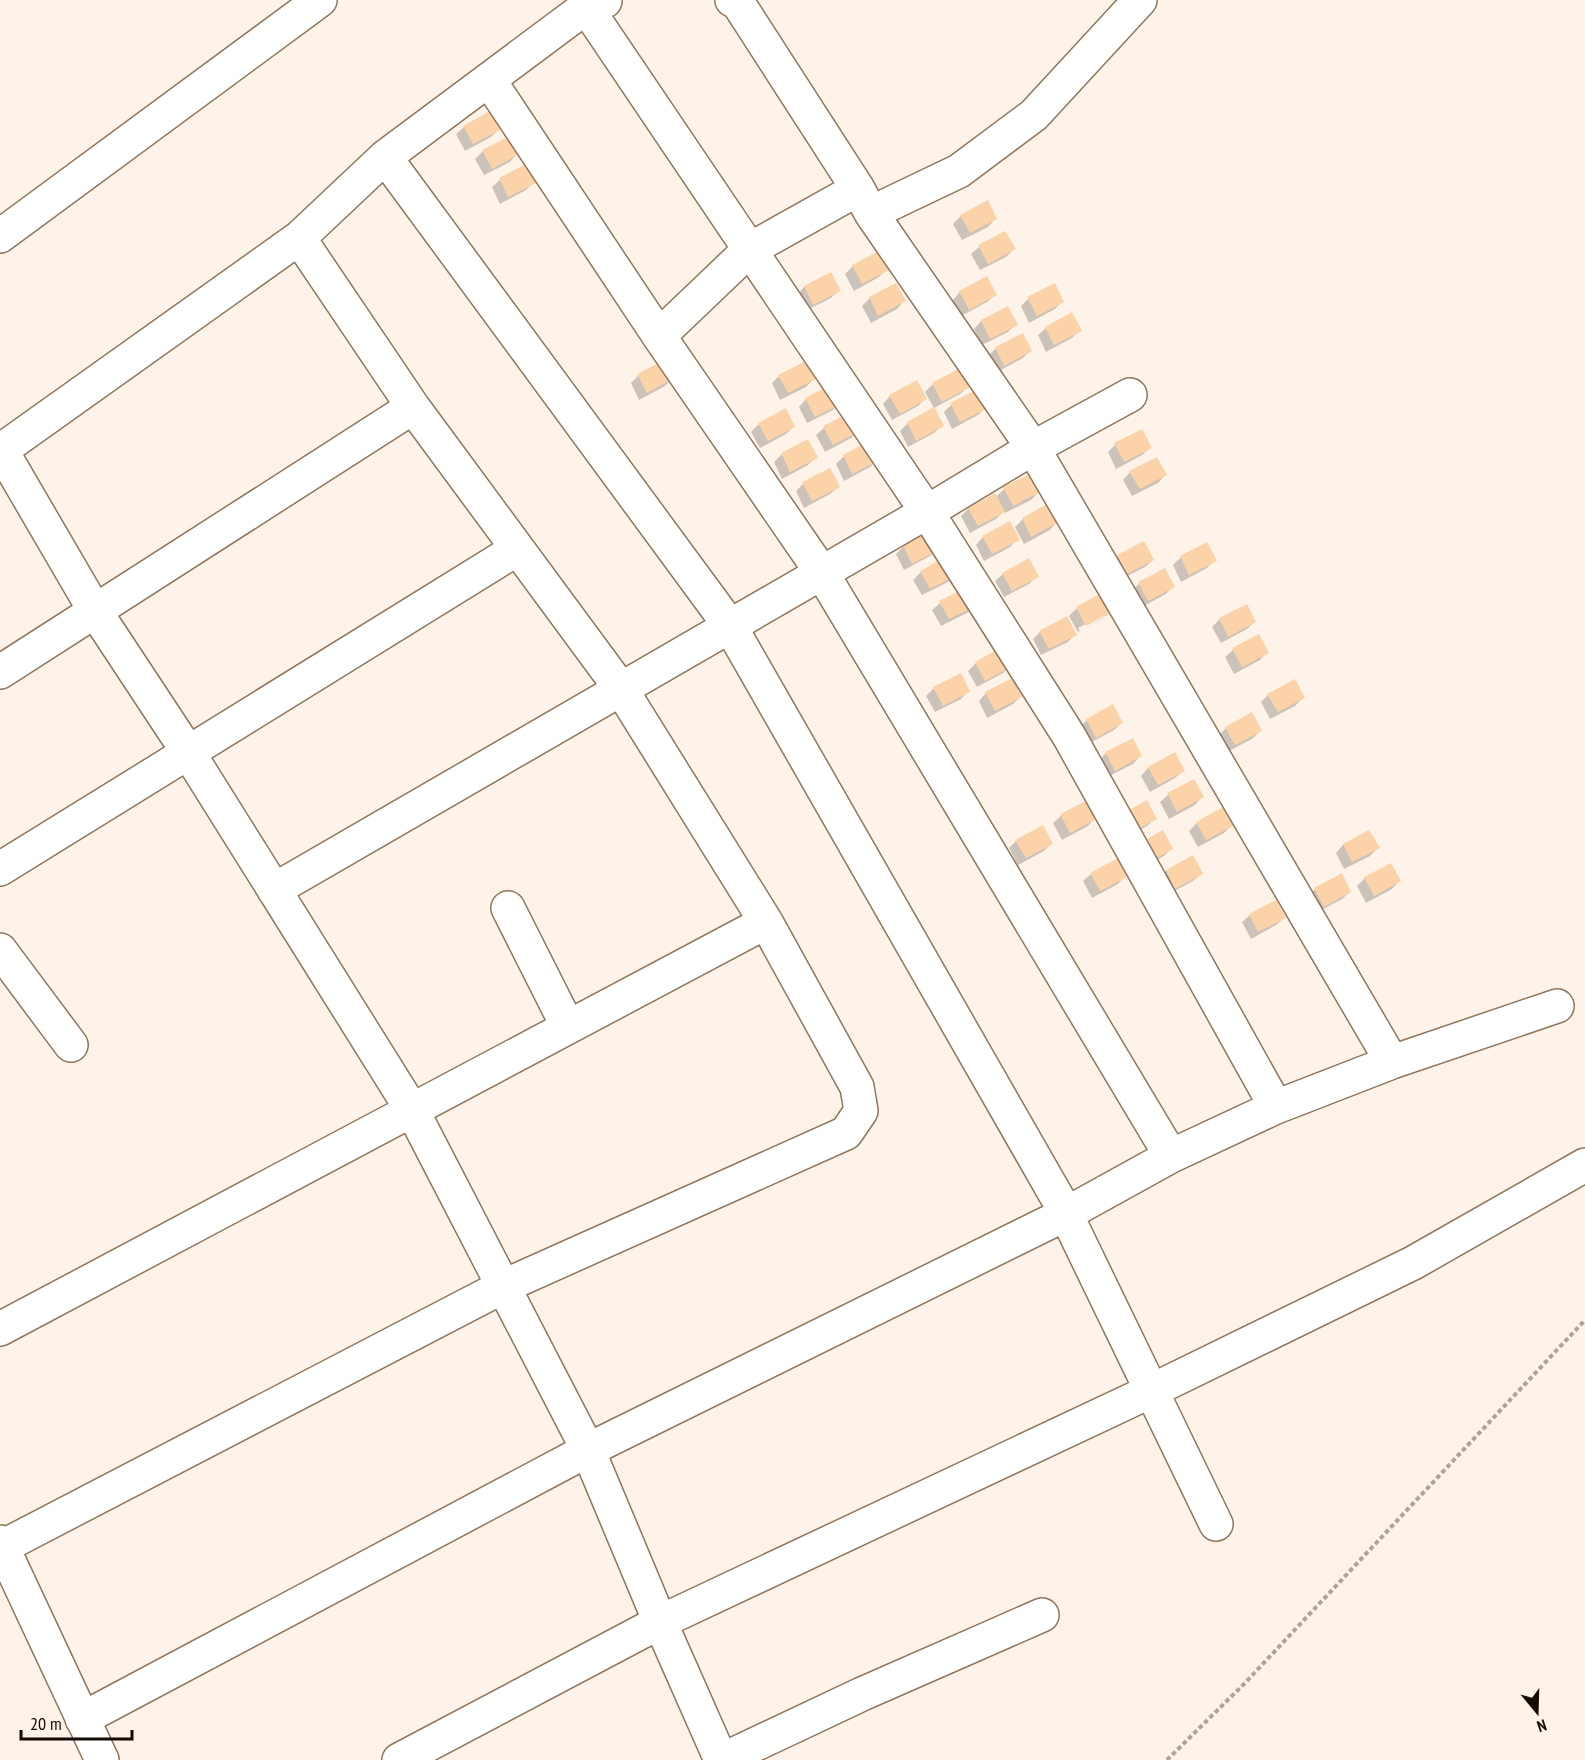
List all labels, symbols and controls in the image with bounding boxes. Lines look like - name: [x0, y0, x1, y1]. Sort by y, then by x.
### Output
- north arrow: [1507, 1682, 1567, 1742]
- scale bar: [21, 1703, 132, 1741]
- text: 20 m: [30, 1712, 62, 1735]
- text: N: [1535, 1715, 1549, 1737]

